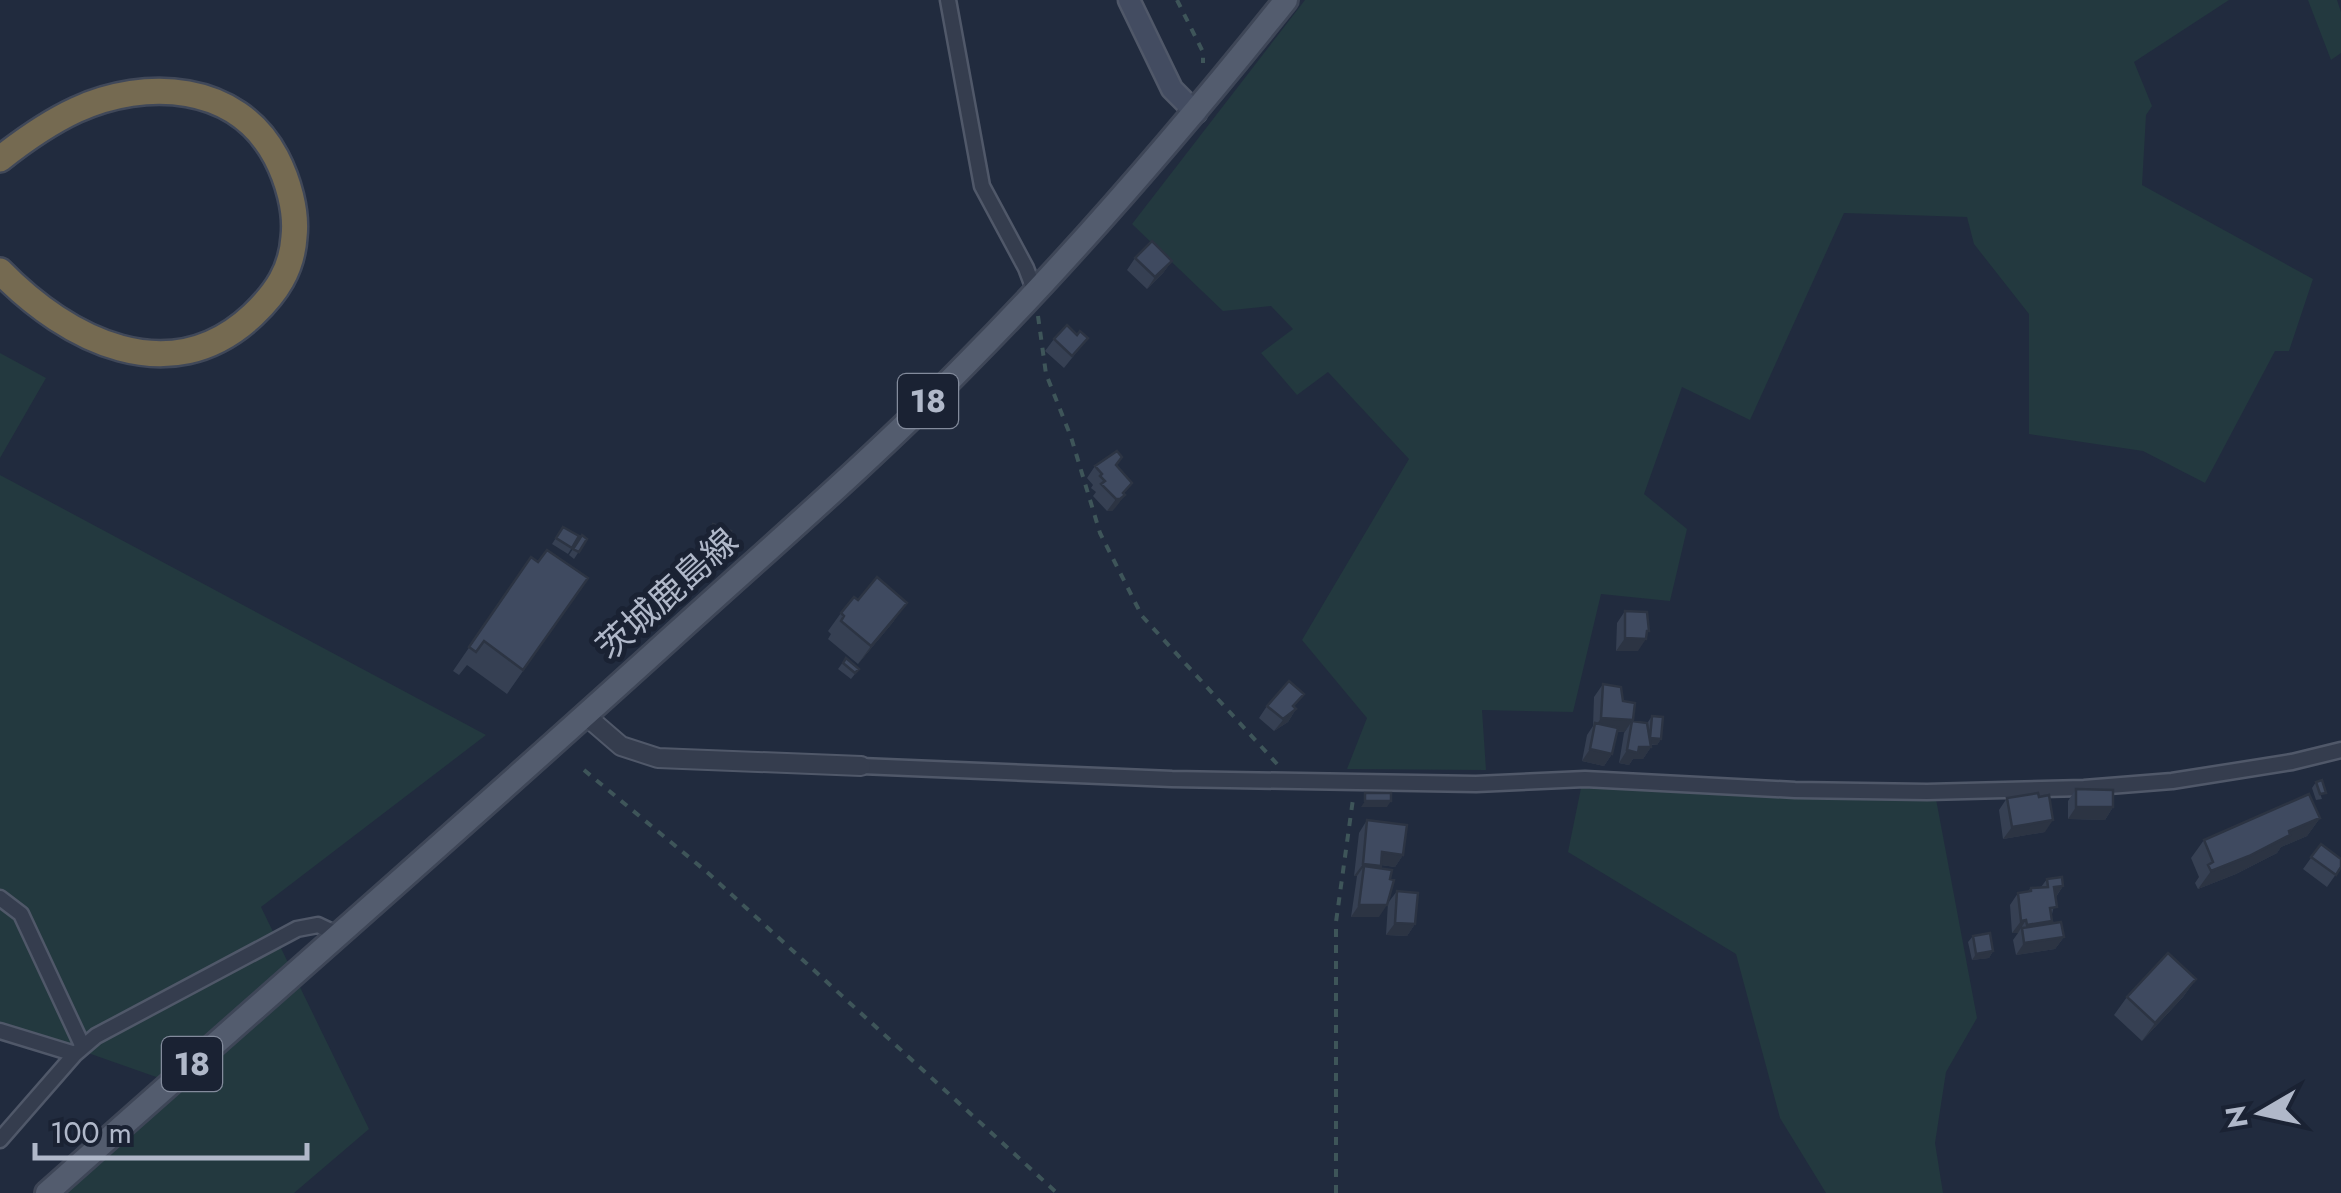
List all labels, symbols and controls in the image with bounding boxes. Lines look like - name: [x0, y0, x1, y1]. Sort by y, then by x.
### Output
- road number: 18: [898, 374, 958, 428]
- street label: 茨城鹿島線: [585, 517, 749, 671]
- road number: 18: [162, 1037, 222, 1091]
- north arrow: [2211, 1063, 2311, 1163]
- scale bar: [35, 1098, 308, 1160]
- text: N: [2215, 1103, 2259, 1131]
- text: 100 m: [50, 1111, 132, 1154]

